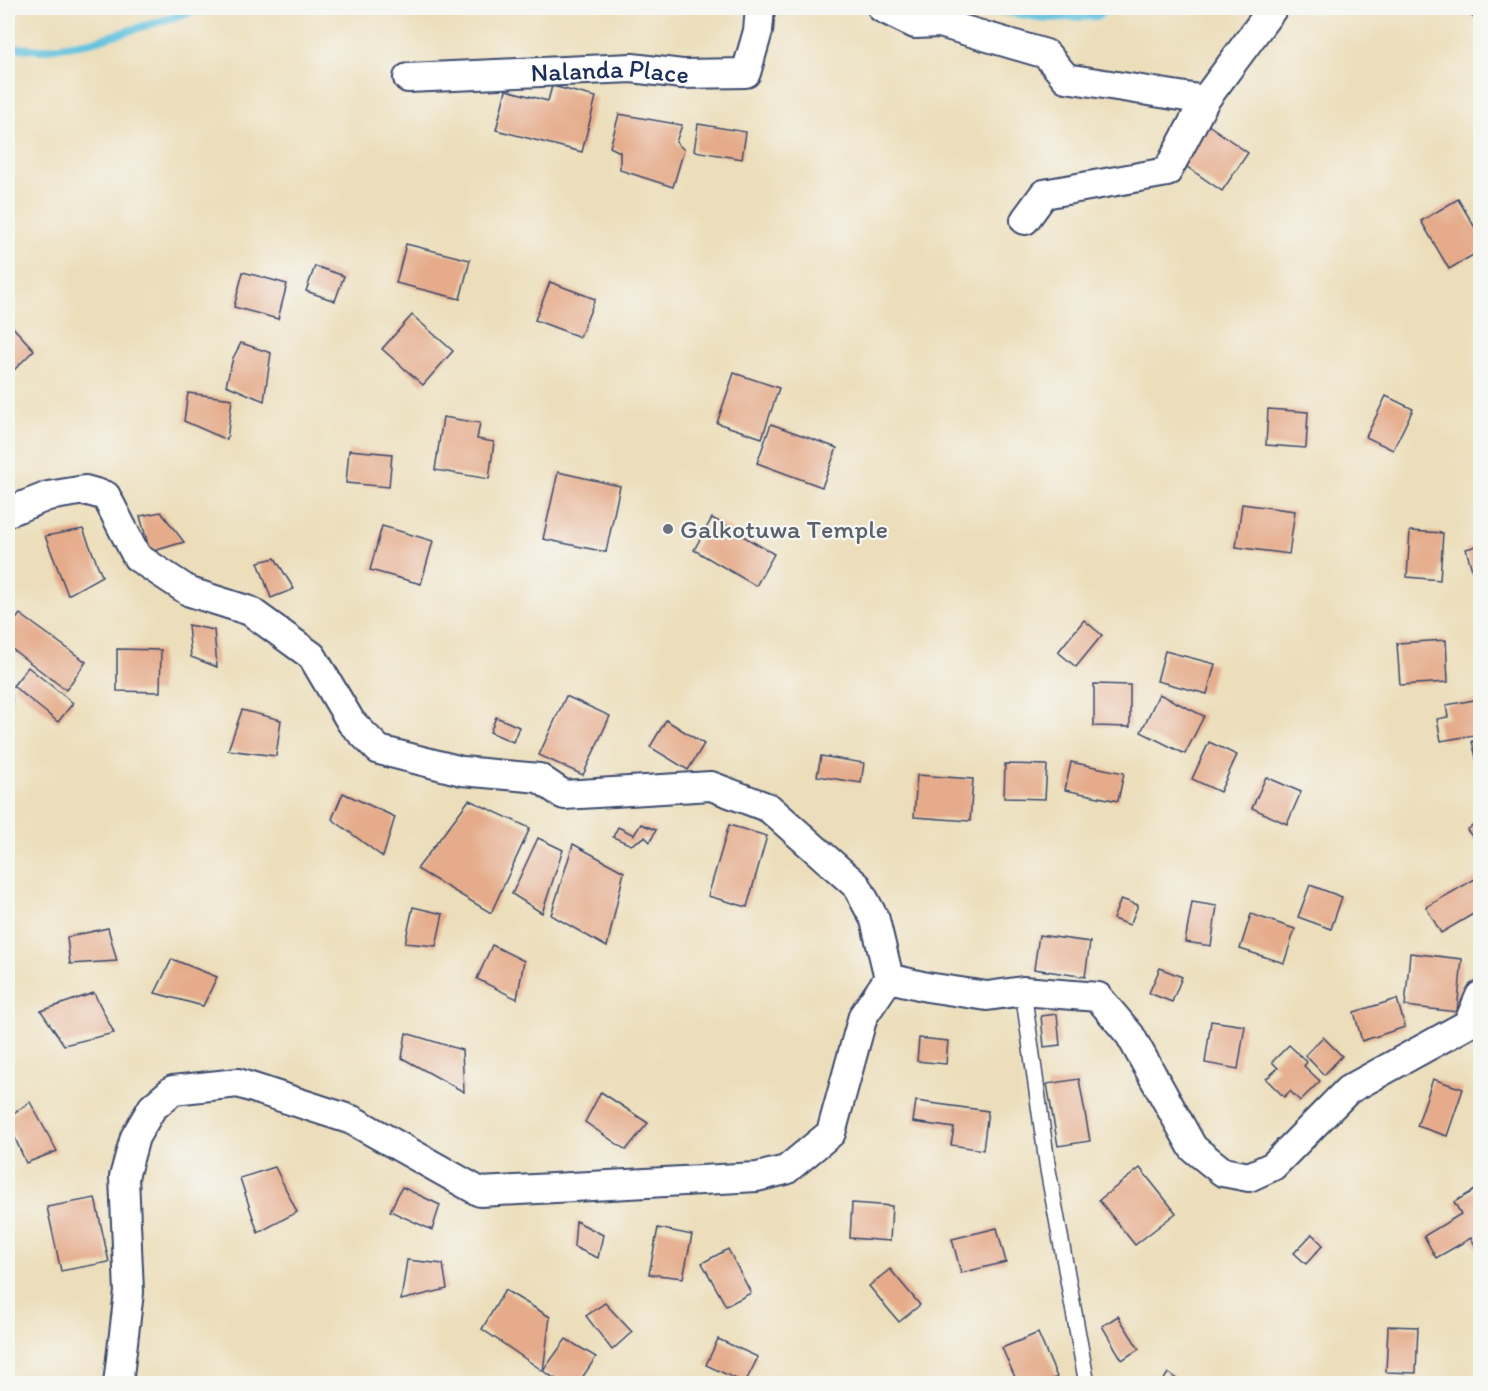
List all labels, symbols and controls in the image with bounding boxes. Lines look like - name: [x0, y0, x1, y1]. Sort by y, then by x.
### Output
- street label: Nalanda Place: [530, 52, 689, 90]
- place label: Galkotuwa Temple: [680, 513, 888, 545]
- marker: Galkotuwa Temple: [661, 522, 675, 536]

